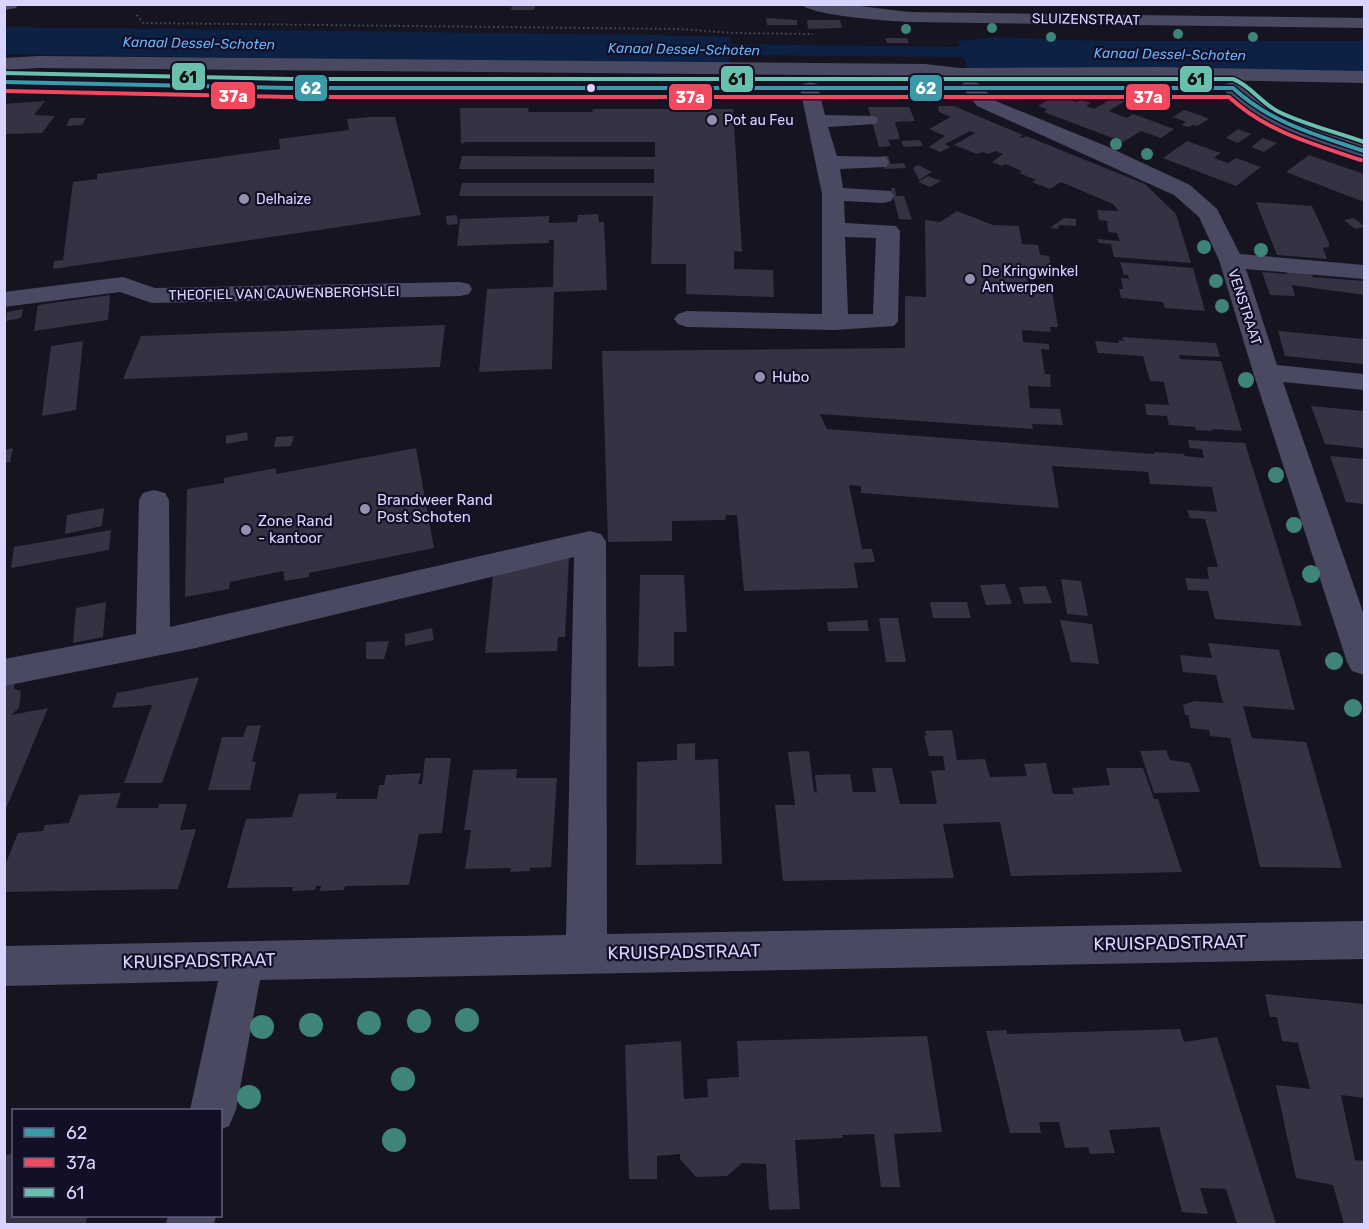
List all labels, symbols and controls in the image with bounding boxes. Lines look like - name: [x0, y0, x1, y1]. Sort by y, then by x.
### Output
- street label: SLUIZENSTRAAT: [1032, 10, 1140, 29]
- water label: Kanaal Dessel-Schoten: [123, 34, 275, 53]
- water label: Kanaal Dessel-Schoten: [608, 40, 760, 59]
- water label: Kanaal Dessel-Schoten: [1094, 45, 1246, 64]
- line badge: 61: [171, 62, 206, 91]
- line badge: 61: [720, 65, 754, 93]
- line badge: 61: [1179, 65, 1213, 93]
- text: 61: [179, 68, 197, 87]
- text: 61: [728, 70, 746, 89]
- text: 61: [1187, 70, 1205, 89]
- line badge: 62: [294, 74, 328, 102]
- line badge: 62: [909, 74, 943, 102]
- text: 62: [301, 79, 321, 98]
- text: 62: [916, 79, 936, 98]
- line badge: 37a: [210, 81, 256, 110]
- unlabelled marker: [585, 82, 597, 94]
- line badge: 37a: [668, 83, 713, 111]
- line badge: 37a: [1125, 83, 1171, 111]
- text: 37a: [218, 87, 248, 106]
- text: 37a: [675, 88, 705, 107]
- text: 37a: [1133, 88, 1163, 107]
- place label: Pot au Feu: [724, 112, 794, 129]
- marker: Pot au Feu: [705, 113, 719, 127]
- place label: Delhaize: [256, 191, 312, 208]
- marker: Delhaize: [237, 192, 251, 206]
- place label: De Kringwinkel Antwerpen: [982, 263, 1078, 296]
- street label: VENSTRAAT: [1224, 267, 1265, 347]
- marker: De Kringwinkel Antwerpen: [963, 272, 977, 286]
- street label: THEOFIEL VAN CAUWENBERGHSLEI: [168, 283, 400, 304]
- place label: Hubo: [772, 368, 809, 386]
- marker: Hubo: [753, 370, 767, 384]
- place label: Brandweer Rand Post Schoten: [377, 491, 493, 526]
- marker: Brandweer Rand Post Schoten: [358, 502, 372, 516]
- place label: Zone Rand - kantoor: [258, 512, 333, 547]
- marker: Zone Rand - kantoor: [239, 523, 253, 537]
- street label: KRUISPADSTRAAT: [1093, 931, 1247, 955]
- street label: KRUISPADSTRAAT: [607, 940, 761, 964]
- street label: KRUISPADSTRAAT: [122, 949, 276, 973]
- legend: [12, 1109, 222, 1217]
- text: 62: [66, 1122, 87, 1144]
- text: 37a: [66, 1152, 96, 1174]
- text: 61: [66, 1182, 84, 1204]

